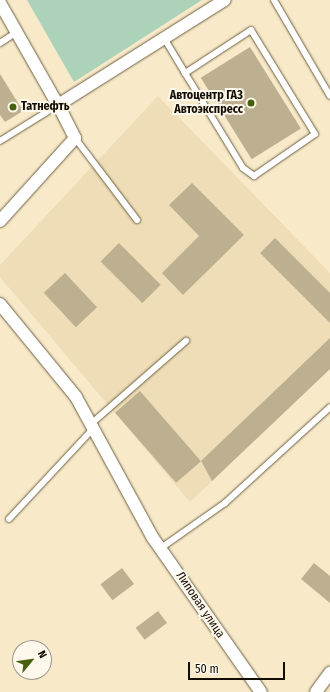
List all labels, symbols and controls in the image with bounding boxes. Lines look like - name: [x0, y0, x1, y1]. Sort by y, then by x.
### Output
- place label: Автоцентр ГАЗ Автоэкспресс: [170, 89, 243, 117]
- marker: Автоцентр ГАЗ Автоэкспресс: [246, 98, 256, 108]
- place label: Татнефть: [21, 100, 69, 114]
- marker: Татнефть: [8, 102, 18, 112]
- street label: Липовая улица: [173, 569, 227, 641]
- north arrow: [12, 640, 52, 680]
- text: N: [35, 648, 49, 660]
- scale bar: [190, 654, 287, 680]
- text: 50 m: [195, 662, 219, 676]

